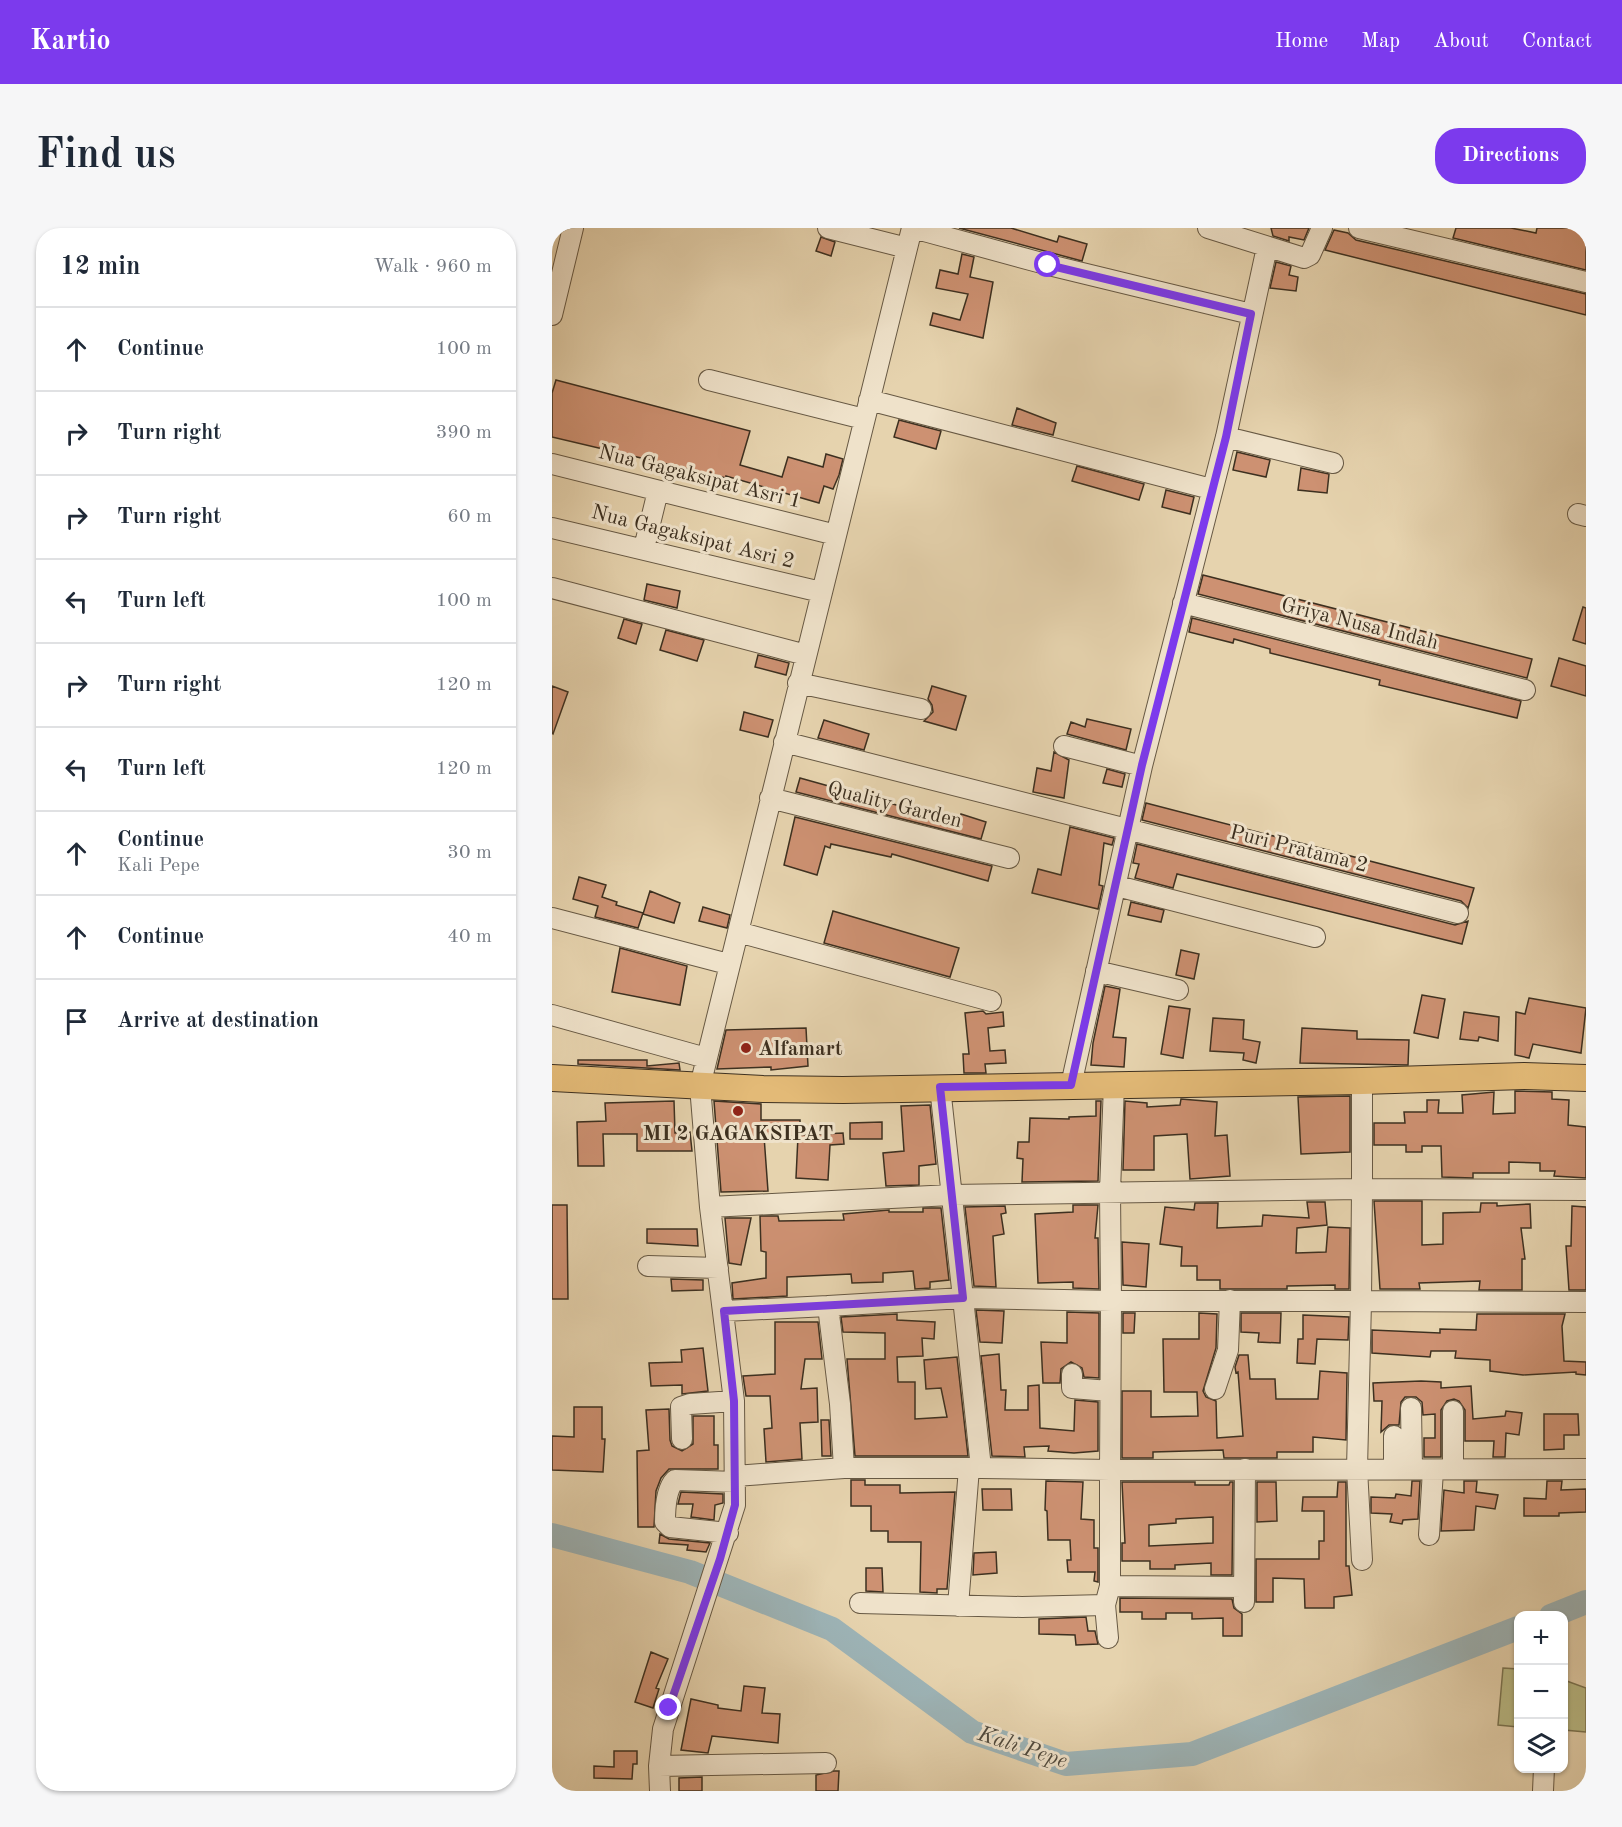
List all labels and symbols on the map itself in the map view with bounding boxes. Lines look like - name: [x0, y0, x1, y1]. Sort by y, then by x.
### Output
- route start: [1034, 251, 1060, 277]
- street label: Nua Gagaksipat Asri 1: [596, 442, 803, 513]
- street label: Nua Gagaksipat Asri 2: [589, 502, 796, 573]
- street label: Griya Nusa Indah: [1279, 595, 1440, 654]
- street label: Quality Garden: [825, 779, 964, 832]
- street label: Puri Pratama 2: [1227, 822, 1370, 877]
- place label: Alfamart: [758, 1039, 843, 1060]
- marker: Alfamart: [739, 1041, 753, 1055]
- marker: MI 2 GAGAKSIPAT: [731, 1104, 745, 1118]
- place label: MI 2 GAGAKSIPAT: [643, 1124, 833, 1145]
- route end: [655, 1694, 681, 1720]
- water label: Kali Pepe: [974, 1723, 1070, 1773]

